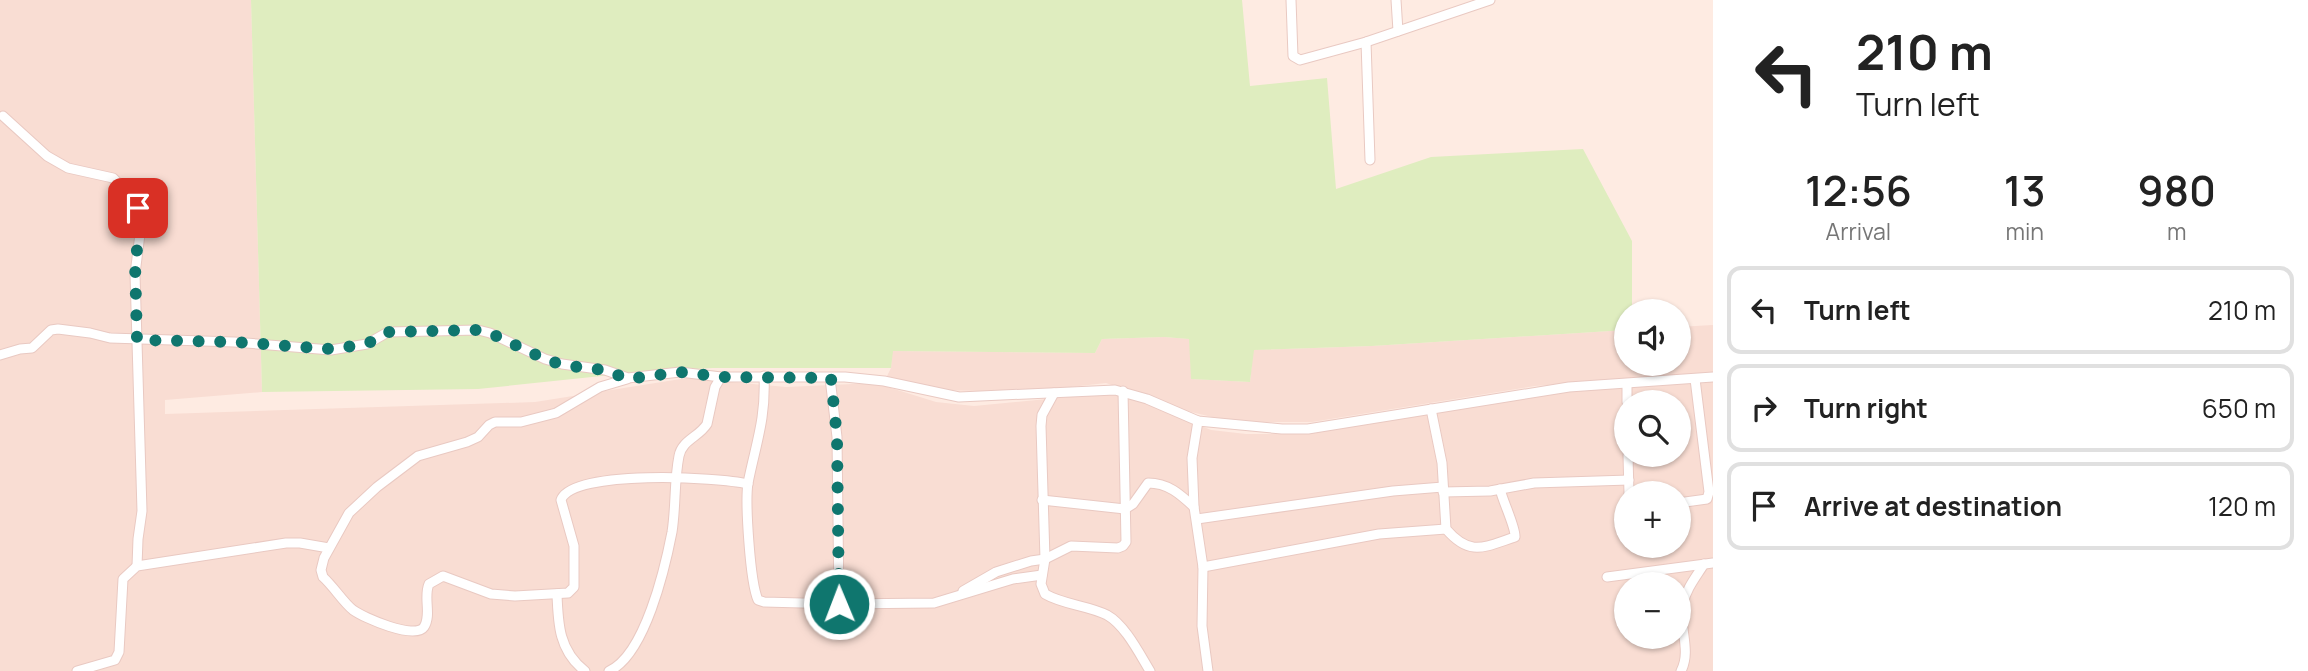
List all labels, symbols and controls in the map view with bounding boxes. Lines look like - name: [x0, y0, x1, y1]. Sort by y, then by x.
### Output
- text: 210 m: [1856, 18, 1993, 85]
- icon: left: [1741, 28, 1832, 119]
- text: Turn left: [1856, 82, 1980, 126]
- text: 12:56: [1805, 161, 1912, 219]
- text: 13: [2004, 161, 2046, 219]
- text: 980: [2138, 161, 2216, 219]
- pin: [108, 178, 168, 238]
- icon: arrive: [119, 189, 157, 227]
- text: Arrival: [1826, 215, 1891, 247]
- text: min: [2005, 215, 2044, 247]
- text: m: [2167, 215, 2187, 247]
- icon: left: [1745, 291, 1783, 329]
- text: Turn left: [1804, 292, 1911, 328]
- text: 210 m: [2208, 292, 2276, 328]
- map controls: [1614, 299, 1691, 649]
- button: sound: [1614, 299, 1691, 376]
- icon: right: [1745, 389, 1783, 427]
- button: search: [1614, 390, 1691, 467]
- text: Turn right: [1804, 390, 1928, 426]
- text: 650 m: [2202, 390, 2276, 426]
- button: +: [1614, 481, 1691, 558]
- icon: arrive: [1745, 487, 1783, 525]
- text: Arrive at destination: [1804, 488, 2062, 524]
- text: 120 m: [2208, 488, 2276, 524]
- position arrow: [802, 567, 876, 641]
- button: −: [1614, 572, 1691, 649]

